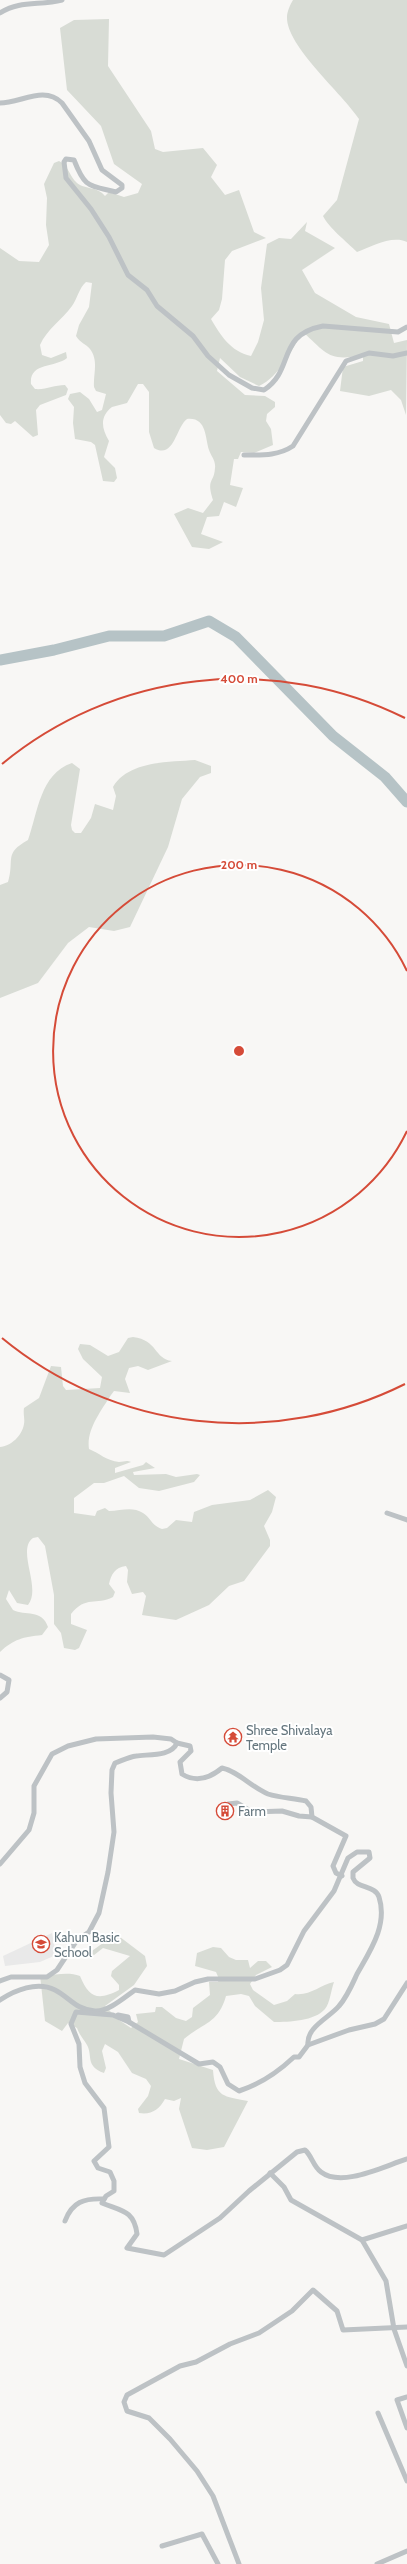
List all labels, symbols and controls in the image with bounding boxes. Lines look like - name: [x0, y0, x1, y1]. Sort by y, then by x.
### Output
- text: 400 m: [220, 671, 258, 686]
- text: 200 m: [221, 857, 257, 872]
- centre of rings: [232, 1044, 246, 1058]
- place label: Shree Shivalaya Temple: [246, 1722, 333, 1753]
- temple icon: Shree Shivalaya Temple: [223, 1727, 243, 1747]
- building icon: Farm: [215, 1801, 235, 1821]
- place label: Farm: [238, 1803, 266, 1819]
- place label: Kahun Basic School: [54, 1929, 120, 1960]
- school or university icon: Kahun Basic School: [31, 1934, 51, 1954]

